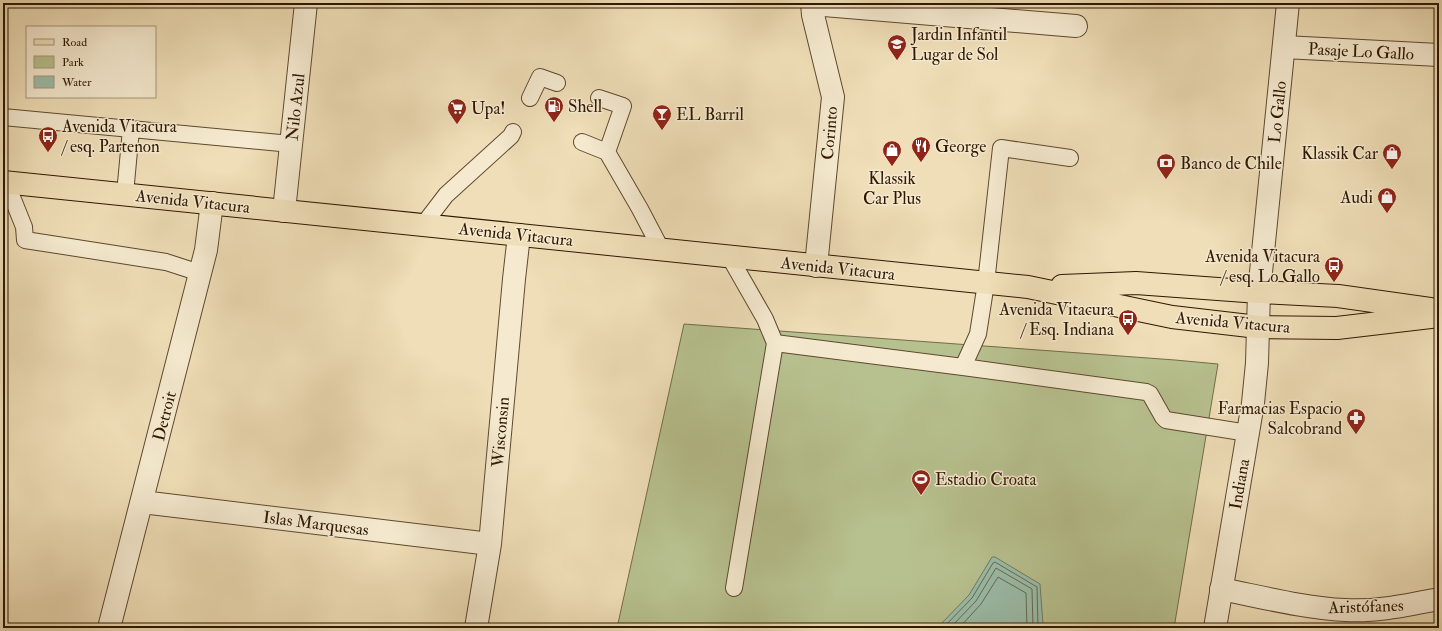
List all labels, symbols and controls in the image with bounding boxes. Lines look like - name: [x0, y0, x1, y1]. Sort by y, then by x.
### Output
- place label: Jardin Infantil Lugar de Sol: [910, 24, 1008, 65]
- legend: [26, 26, 156, 98]
- school or university icon: Jardin Infantil Lugar de Sol: [886, 33, 908, 61]
- text: Road: [62, 35, 87, 50]
- street label: Pasaje Lo Gallo: [1307, 38, 1415, 65]
- text: Park: [62, 55, 84, 70]
- street label: Nilo Azul: [282, 72, 310, 142]
- text: Water: [61, 75, 92, 90]
- street label: Lo Gallo: [1264, 80, 1291, 144]
- fuel station icon: Shell: [543, 95, 565, 123]
- place label: Shell: [568, 96, 603, 117]
- supermarket icon: Upa!: [446, 97, 468, 125]
- place label: Upa!: [471, 98, 505, 120]
- bar icon: EL Barril: [651, 103, 673, 131]
- place label: EL Barril: [676, 104, 744, 125]
- street label: Corinto: [817, 105, 842, 161]
- place label: Avenida Vitacura / esq. Partenon: [60, 116, 178, 157]
- bus stop icon: Avenida Vitacura / esq. Partenon: [37, 125, 59, 153]
- restaurant icon: George: [910, 135, 932, 163]
- place label: George: [935, 136, 986, 157]
- shop icon: Klassik Car Plus: [881, 139, 903, 167]
- shop icon: Klassik Car: [1381, 142, 1403, 170]
- place label: Klassik Car: [1301, 143, 1379, 164]
- bank icon: Banco de Chile: [1155, 152, 1177, 180]
- place label: Banco de Chile: [1180, 153, 1282, 174]
- place label: Klassik Car Plus: [863, 168, 921, 209]
- street label: Avenida Vitacura: [134, 185, 252, 218]
- shop icon: Audi: [1376, 186, 1398, 214]
- place label: Audi: [1340, 187, 1373, 208]
- street label: Avenida Vitacura: [457, 218, 575, 251]
- place label: Avenida Vitacura / esq. Lo Gallo: [1204, 246, 1321, 287]
- street label: Avenida Vitacura: [779, 252, 897, 285]
- bus stop icon: Avenida Vitacura / esq. Lo Gallo: [1323, 255, 1345, 283]
- place label: Avenida Vitacura / Esq. Indiana: [998, 299, 1115, 340]
- street label: Avenida Vitacura: [1174, 307, 1292, 338]
- bus stop icon: Avenida Vitacura / Esq. Indiana: [1117, 308, 1139, 336]
- street label: Detroit: [148, 388, 181, 443]
- street label: Wisconsin: [487, 396, 514, 469]
- place label: Farmacias Espacio Salcobrand: [1217, 398, 1343, 439]
- pharmacy icon: Farmacias Espacio Salcobrand: [1345, 407, 1367, 435]
- street label: Indiana: [1225, 456, 1254, 511]
- sports icon: Estadio Croata: [910, 468, 932, 496]
- place label: Estadio Croata: [935, 469, 1037, 490]
- street label: Islas Marquesas: [262, 507, 370, 540]
- street label: Aristófanes: [1327, 595, 1404, 618]

